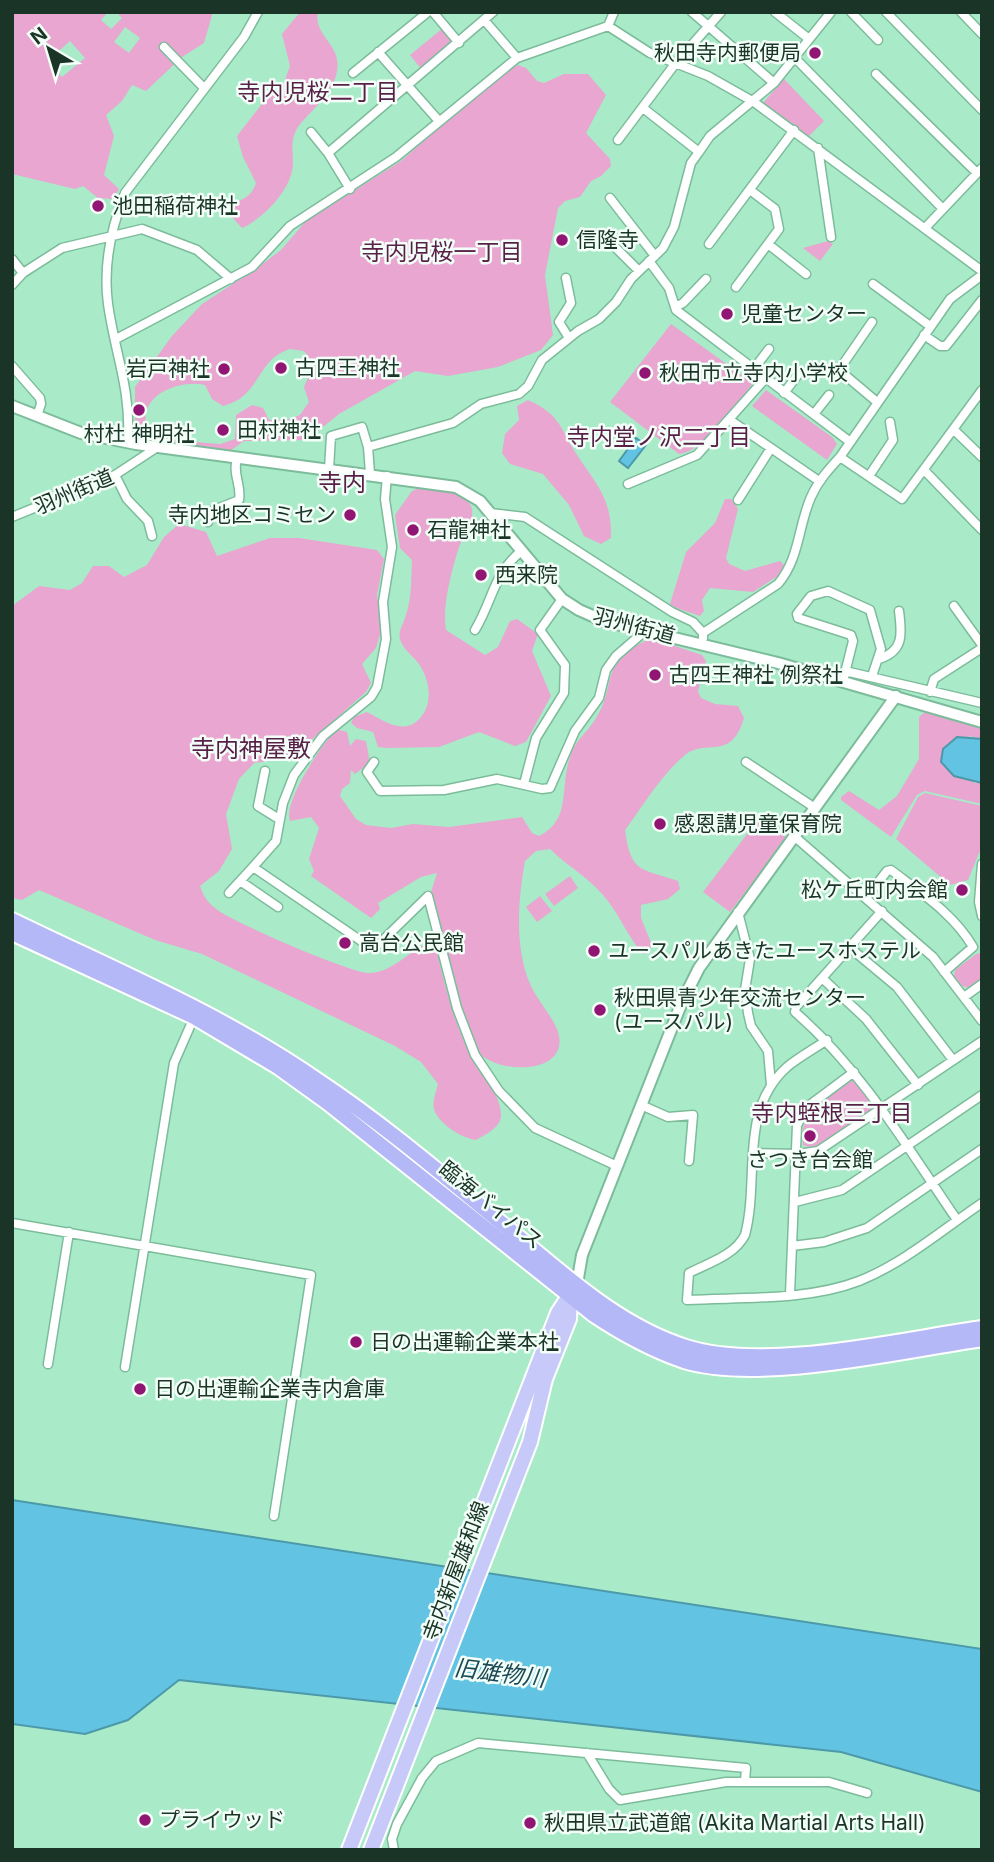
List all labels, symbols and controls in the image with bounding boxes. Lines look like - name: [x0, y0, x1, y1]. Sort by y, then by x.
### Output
- north arrow: [14, 14, 84, 84]
- text: N: [26, 22, 52, 50]
- place label: 秋田寺内郵便局: [654, 40, 801, 65]
- marker: 秋田寺内郵便局: [807, 45, 823, 61]
- district label: 寺内児桜二丁目: [238, 78, 399, 106]
- place label: 池田稲荷神社: [112, 193, 238, 218]
- marker: 池田稲荷神社: [90, 198, 106, 214]
- place label: 信隆寺: [576, 227, 639, 252]
- marker: 信隆寺: [554, 232, 570, 248]
- district label: 寺内児桜一丁目: [362, 238, 523, 266]
- place label: 児童センター: [741, 301, 867, 326]
- marker: 児童センター: [719, 306, 735, 322]
- place label: 古四王神社: [295, 355, 400, 380]
- place label: 岩戸神社: [126, 356, 210, 381]
- marker: 古四王神社: [273, 360, 289, 376]
- place label: 秋田市立寺内小学校: [659, 360, 848, 385]
- marker: 岩戸神社: [216, 361, 232, 377]
- marker: 秋田市立寺内小学校: [637, 365, 653, 381]
- marker: 村杜 神明社: [131, 402, 147, 418]
- place label: 田村神社: [237, 417, 321, 442]
- place label: 村杜 神明社: [84, 421, 194, 446]
- marker: 田村神社: [215, 422, 231, 438]
- district label: 寺内堂ノ沢二丁目: [567, 423, 751, 451]
- street label: 羽州街道: [30, 464, 117, 519]
- district label: 寺内: [318, 468, 366, 497]
- place label: 寺内地区コミセン: [168, 502, 336, 527]
- marker: 寺内地区コミセン: [342, 507, 358, 523]
- place label: 石龍神社: [427, 517, 511, 542]
- marker: 石龍神社: [405, 522, 421, 538]
- place label: 西来院: [495, 562, 558, 587]
- marker: 西来院: [473, 567, 489, 583]
- street label: 羽州街道: [590, 603, 678, 648]
- place label: 古四王神社 例祭社: [669, 662, 843, 687]
- marker: 古四王神社 例祭社: [647, 667, 663, 683]
- district label: 寺内神屋敷: [191, 734, 311, 763]
- place label: 感恩講児童保育院: [674, 811, 842, 836]
- marker: 感恩講児童保育院: [652, 816, 668, 832]
- place label: 松ケ丘町内会館: [801, 877, 948, 902]
- marker: 松ケ丘町内会館: [954, 882, 970, 898]
- place label: 高台公民館: [359, 930, 464, 955]
- marker: 高台公民館: [337, 935, 353, 951]
- place label: ユースパルあきたユースホステル: [608, 938, 921, 963]
- marker: ユースパルあきたユースホステル: [586, 943, 602, 959]
- place label: 秋田県青少年交流センター (ユースパル): [614, 985, 866, 1034]
- marker: 秋田県青少年交流センター (ユースパル): [592, 1002, 608, 1018]
- district label: 寺内蛭根三丁目: [752, 1099, 913, 1127]
- marker: さつき台会館: [802, 1128, 818, 1144]
- place label: さつき台会館: [747, 1147, 873, 1172]
- street label: 臨海バイパス: [435, 1155, 548, 1254]
- place label: 日の出運輸企業本社: [370, 1329, 559, 1354]
- marker: 日の出運輸企業本社: [348, 1334, 364, 1350]
- place label: 日の出運輸企業寺内倉庫: [154, 1376, 385, 1401]
- marker: 日の出運輸企業寺内倉庫: [132, 1381, 148, 1397]
- street label: 寺内新屋雄和線: [418, 1498, 494, 1644]
- water label: 旧雄物川: [453, 1653, 550, 1693]
- place label: プライウッド: [159, 1807, 285, 1832]
- place label: 秋田県立武道館 (Akita Martial Arts Hall): [544, 1810, 926, 1835]
- marker: プライウッド: [137, 1812, 153, 1828]
- marker: 秋田県立武道館 (Akita Martial Arts Hall): [522, 1815, 538, 1831]

